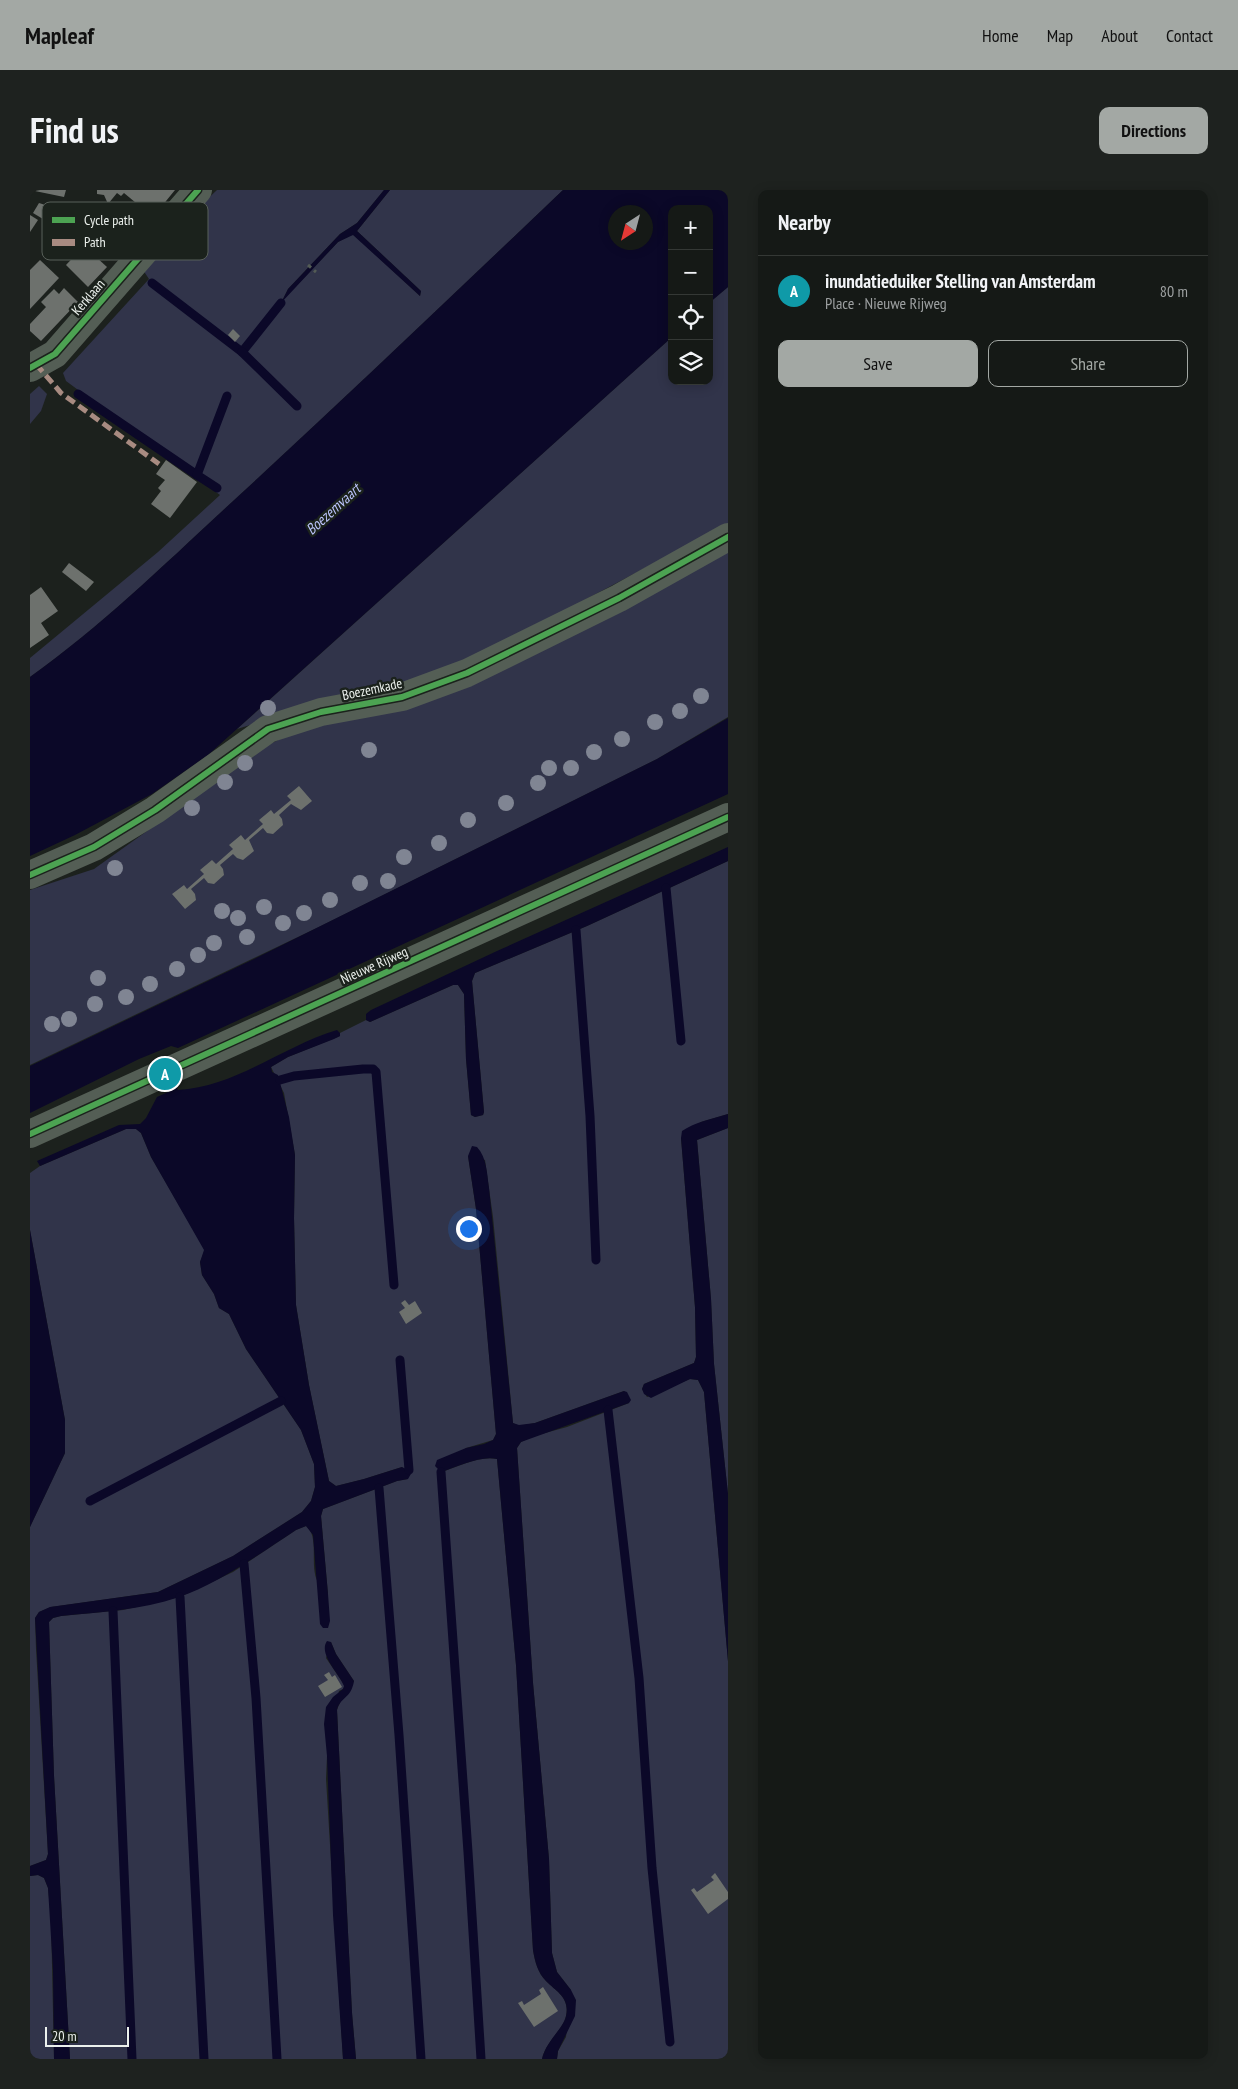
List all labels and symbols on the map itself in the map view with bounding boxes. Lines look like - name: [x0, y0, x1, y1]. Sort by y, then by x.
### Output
- legend: [42, 202, 208, 260]
- north arrow: [608, 205, 653, 250]
- text: Cycle path: [84, 211, 134, 229]
- text: Path: [84, 233, 106, 251]
- street label: Kerklaan: [67, 275, 109, 319]
- water label: Boezemvaart: [302, 478, 366, 539]
- street label: Boezemkade: [340, 674, 404, 704]
- street label: Nieuwe Rijweg: [337, 942, 411, 988]
- pin: A: [149, 1055, 181, 1093]
- your location: [456, 1216, 482, 1242]
- scale bar: [45, 2024, 129, 2047]

